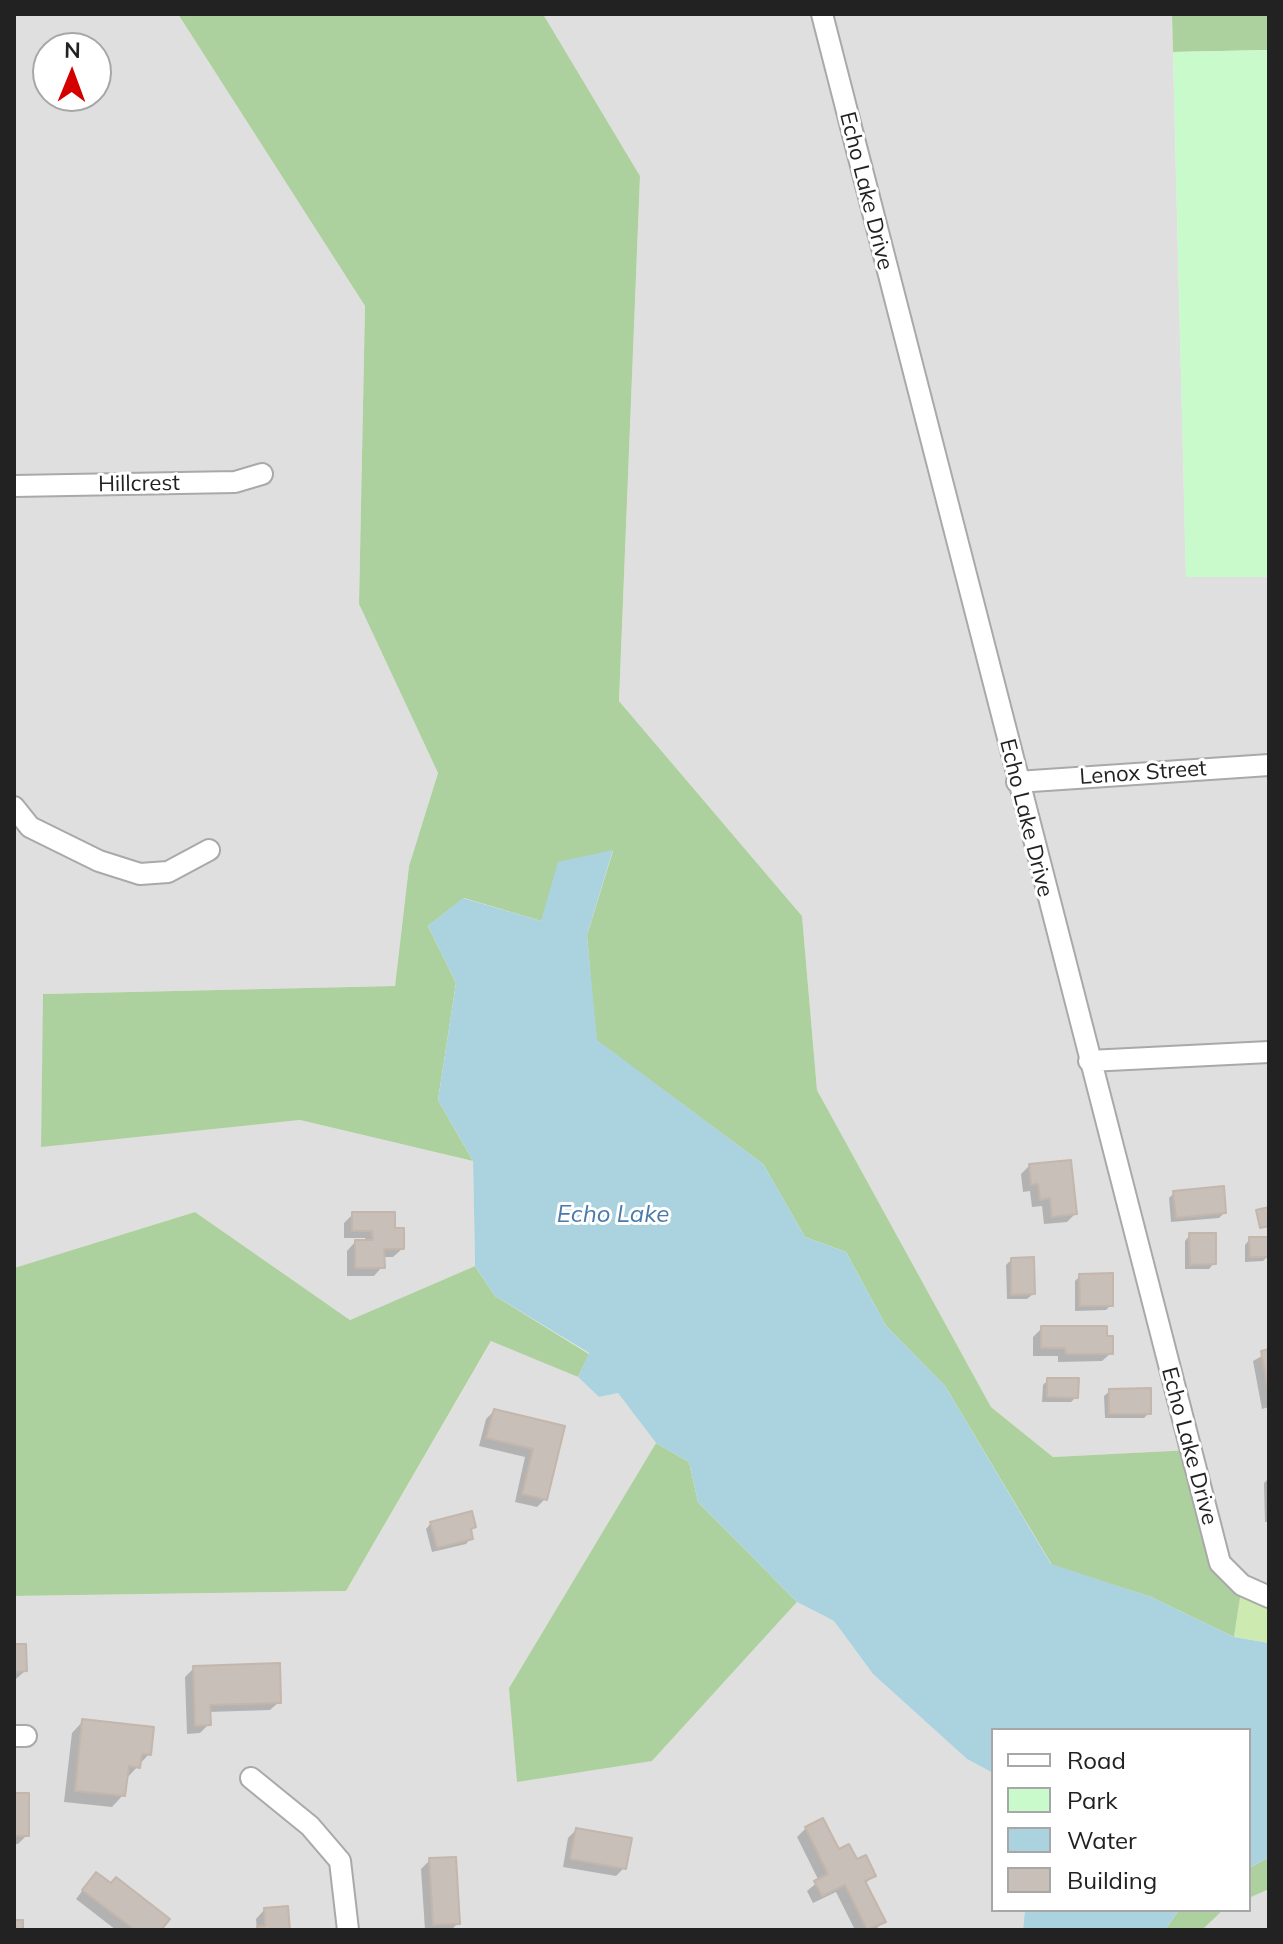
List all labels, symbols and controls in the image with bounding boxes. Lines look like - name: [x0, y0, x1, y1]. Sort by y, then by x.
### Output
- north arrow: [32, 32, 112, 112]
- text: N: [64, 36, 81, 64]
- street label: Echo Lake Drive: [834, 109, 898, 273]
- street label: Hillcrest: [98, 470, 180, 498]
- street label: Echo Lake Drive: [994, 736, 1058, 900]
- street label: Lenox Street: [1079, 755, 1207, 791]
- water label: Echo Lake: [557, 1201, 669, 1229]
- street label: Echo Lake Drive: [1155, 1364, 1223, 1528]
- legend: [991, 1728, 1251, 1912]
- text: Road: [1067, 1745, 1126, 1775]
- text: Park: [1067, 1785, 1118, 1815]
- text: Water: [1067, 1825, 1137, 1855]
- text: Building: [1067, 1865, 1157, 1895]

